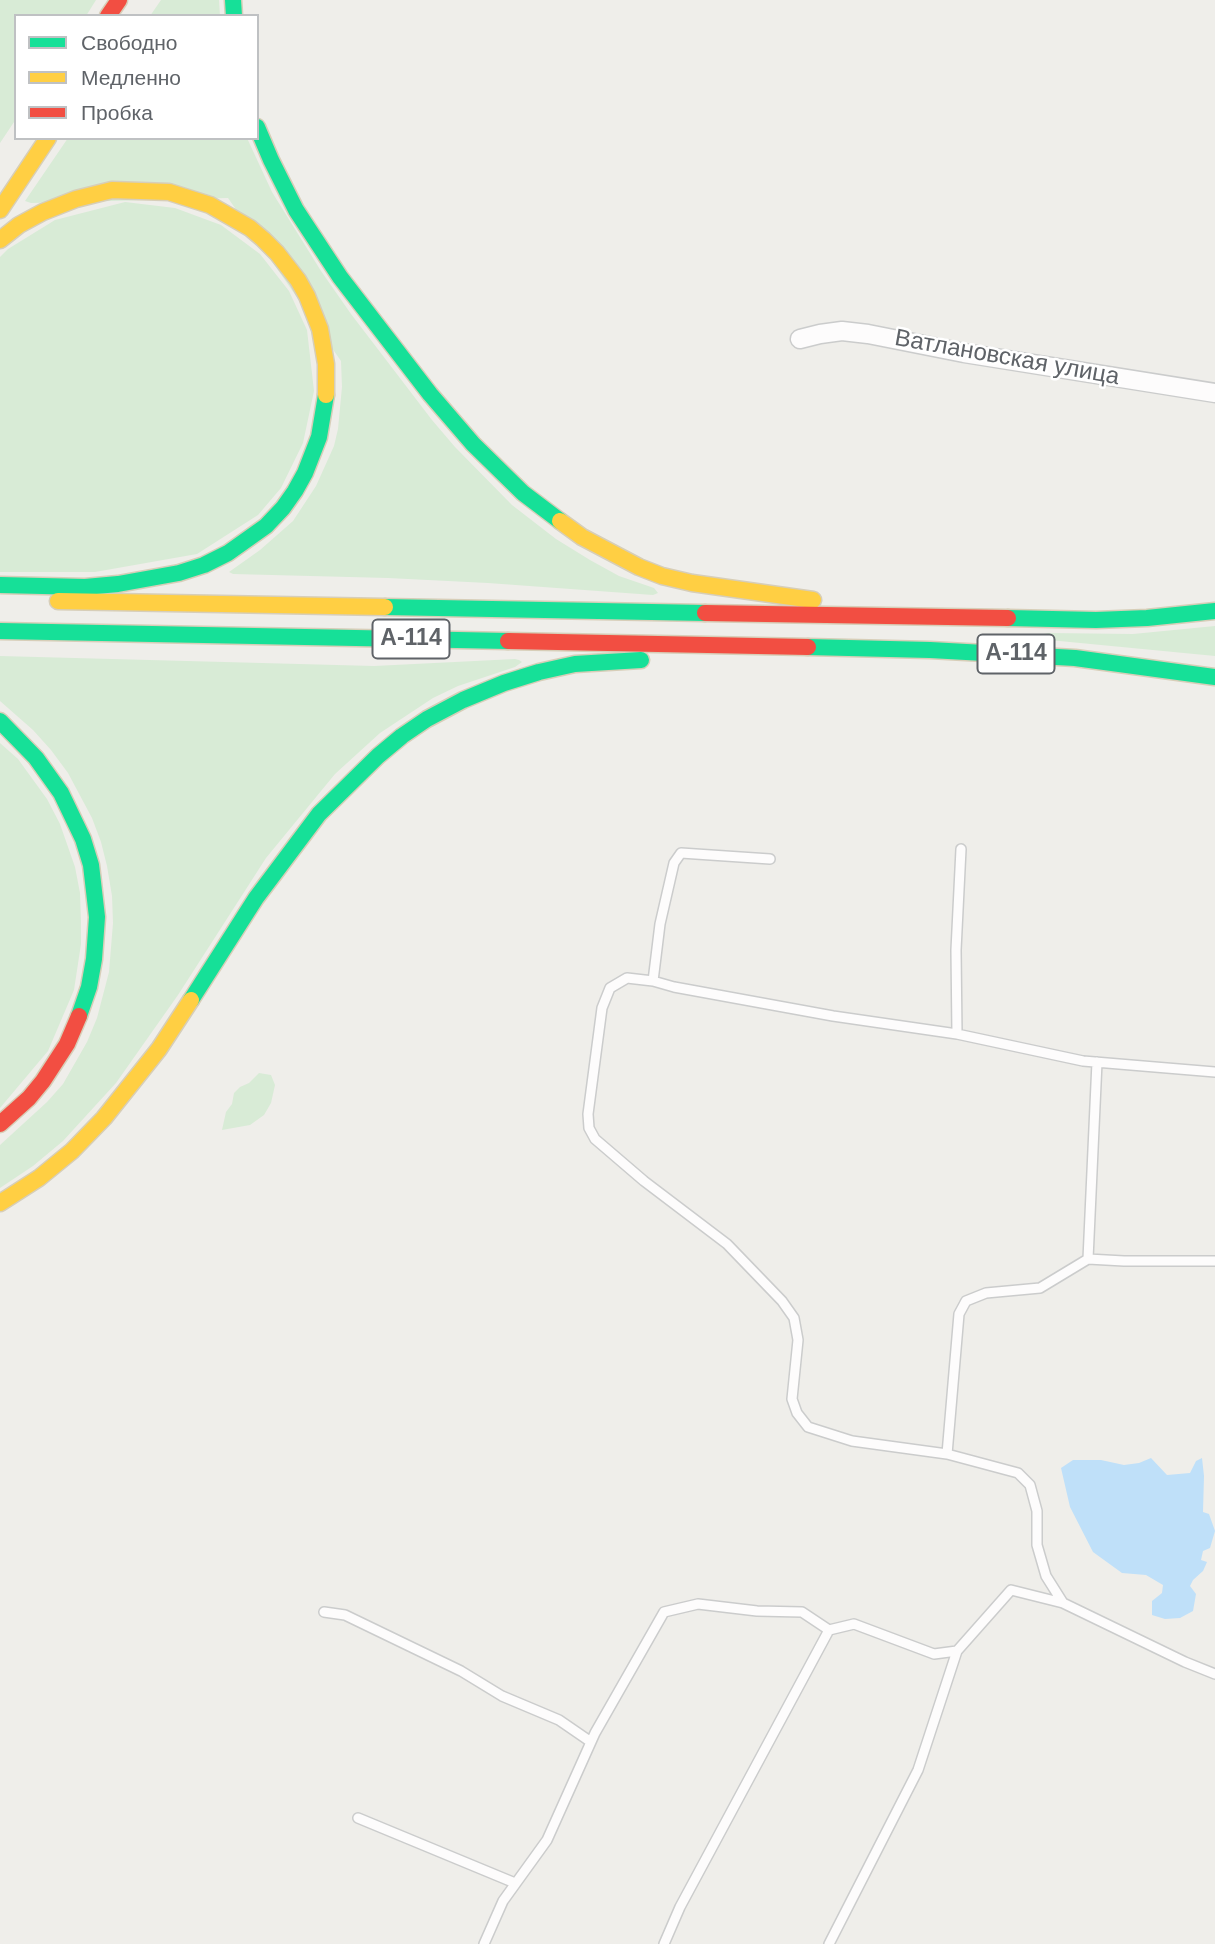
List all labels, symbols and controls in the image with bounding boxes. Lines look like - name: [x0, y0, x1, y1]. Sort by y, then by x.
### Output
- legend: [14, 14, 259, 140]
- text: Свободно: [81, 31, 178, 54]
- text: Медленно: [81, 66, 181, 89]
- text: Пробка: [81, 101, 153, 124]
- street label: Ватлановская улица: [892, 324, 1122, 392]
- road number: А-114: [372, 620, 450, 659]
- road number: А-114: [978, 634, 1054, 674]

